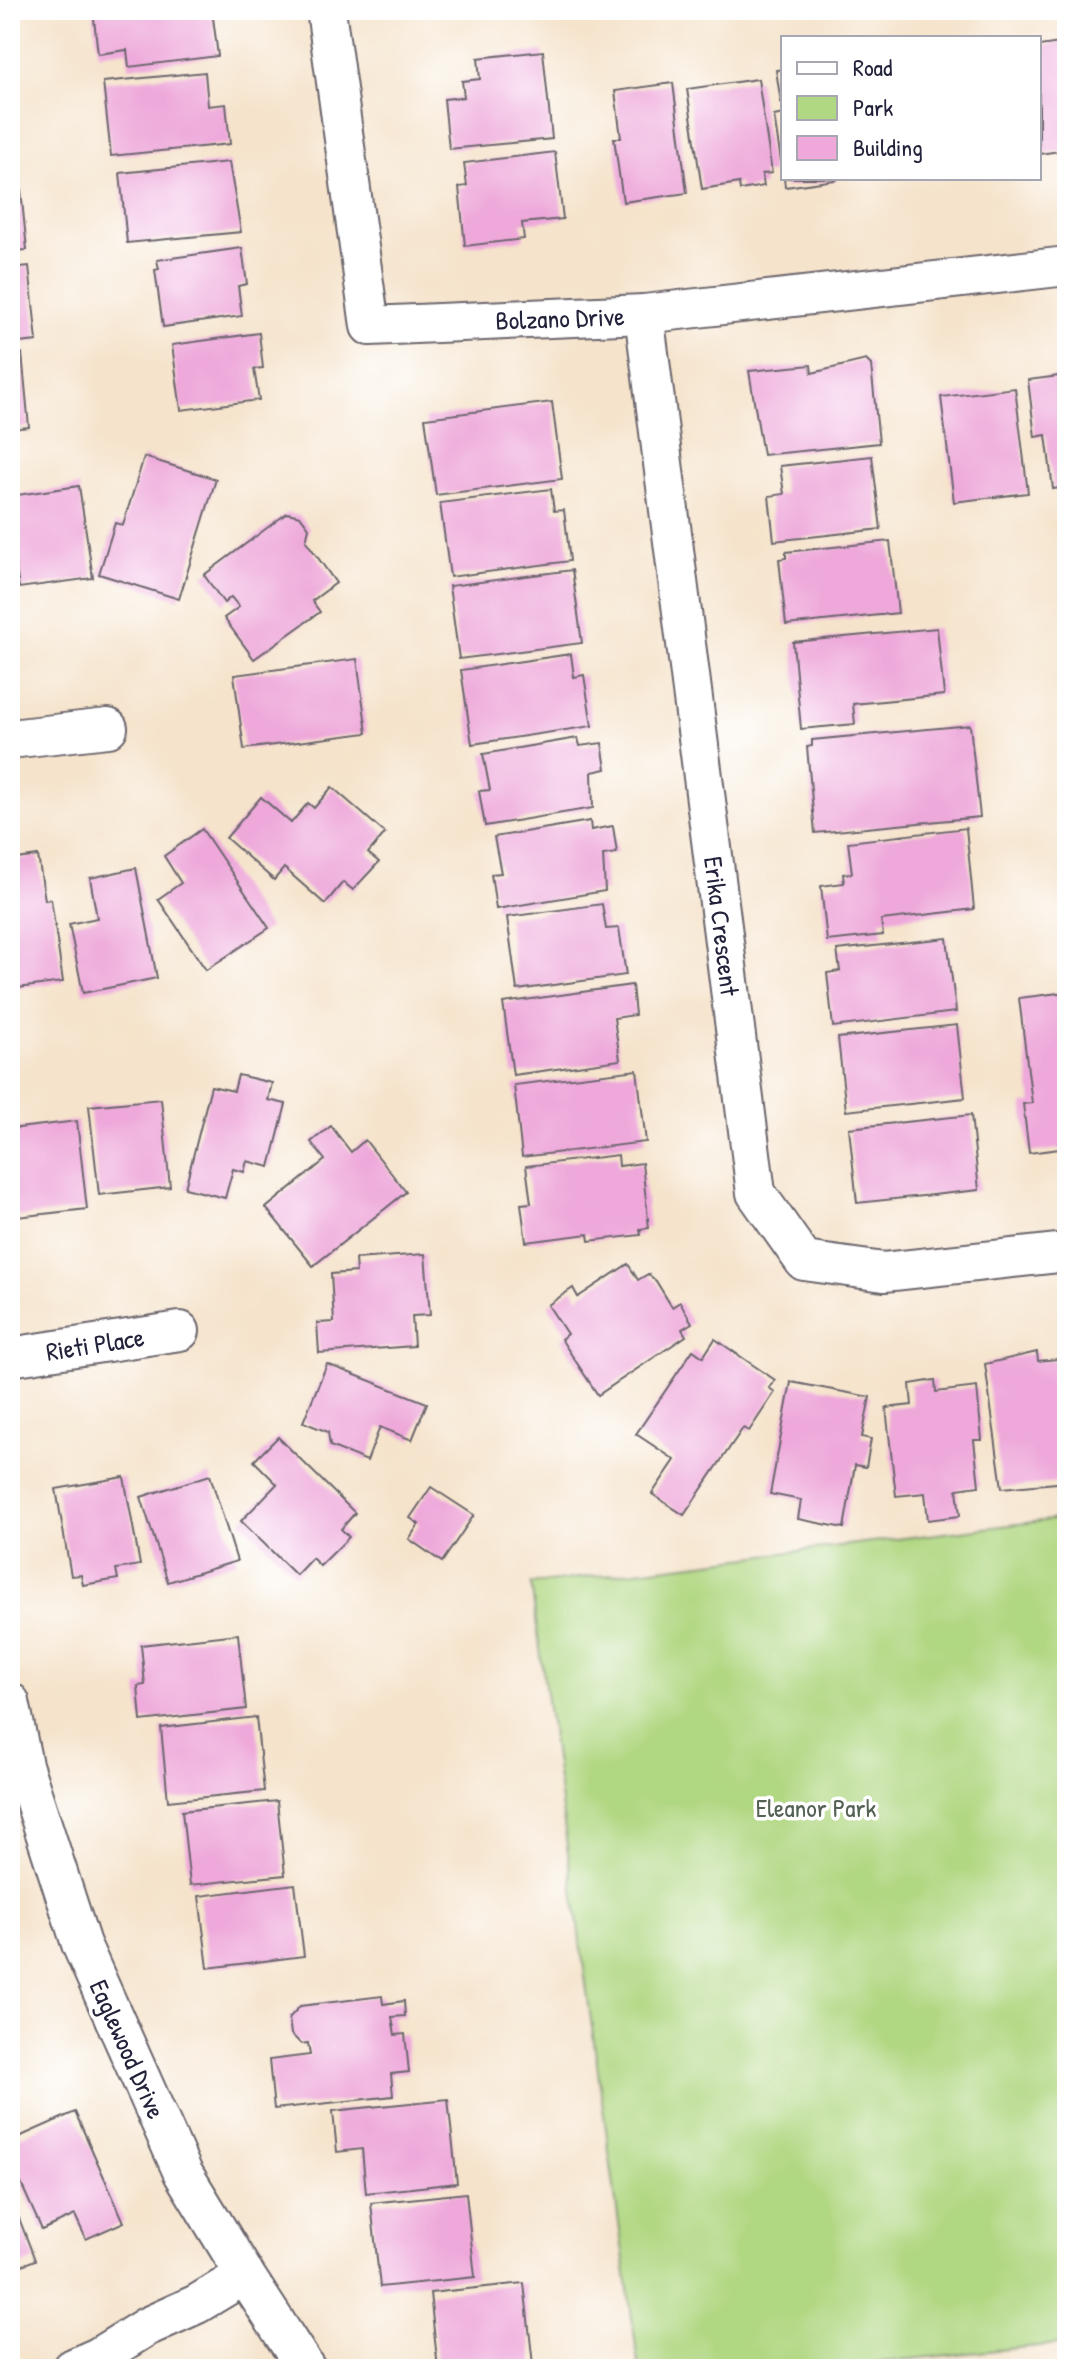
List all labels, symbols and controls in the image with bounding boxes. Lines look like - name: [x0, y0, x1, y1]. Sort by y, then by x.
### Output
- legend: [781, 36, 1041, 180]
- text: Road: [853, 51, 892, 83]
- text: Park: [853, 91, 893, 123]
- text: Building: [853, 131, 923, 163]
- street label: Bolzano Drive: [495, 298, 625, 338]
- street label: Erika Crescent: [696, 854, 748, 999]
- street label: Rieti Place: [43, 1319, 147, 1369]
- park label: Eleanor Park: [756, 1790, 877, 1825]
- street label: Eaglewood Drive: [82, 1974, 174, 2124]

